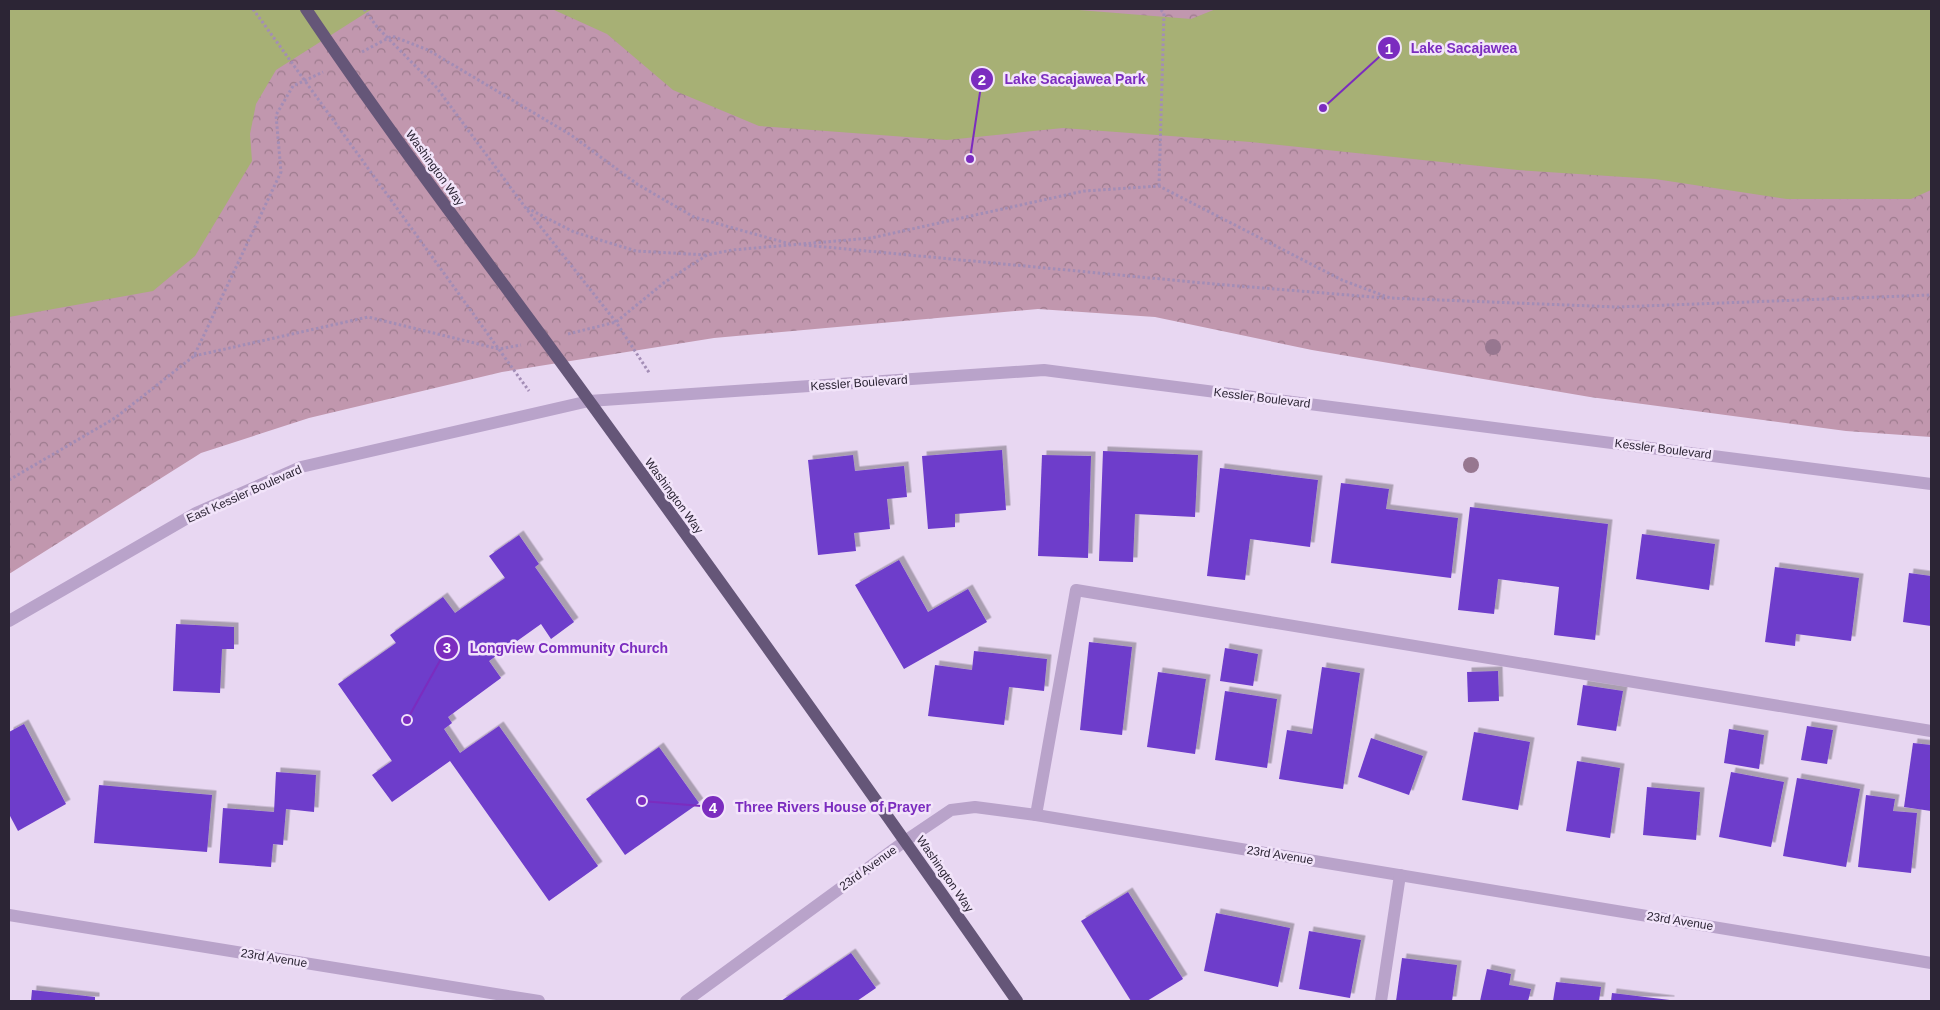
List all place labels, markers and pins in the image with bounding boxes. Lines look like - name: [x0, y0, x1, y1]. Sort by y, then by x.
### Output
- callout: Lake Sacajawea: [1376, 34, 1528, 63]
- callout: Lake Sacajawea Park: [970, 65, 1156, 94]
- callout: Longview Community Church: [434, 634, 678, 663]
- callout: Three Rivers House of Prayer: [700, 793, 941, 822]

